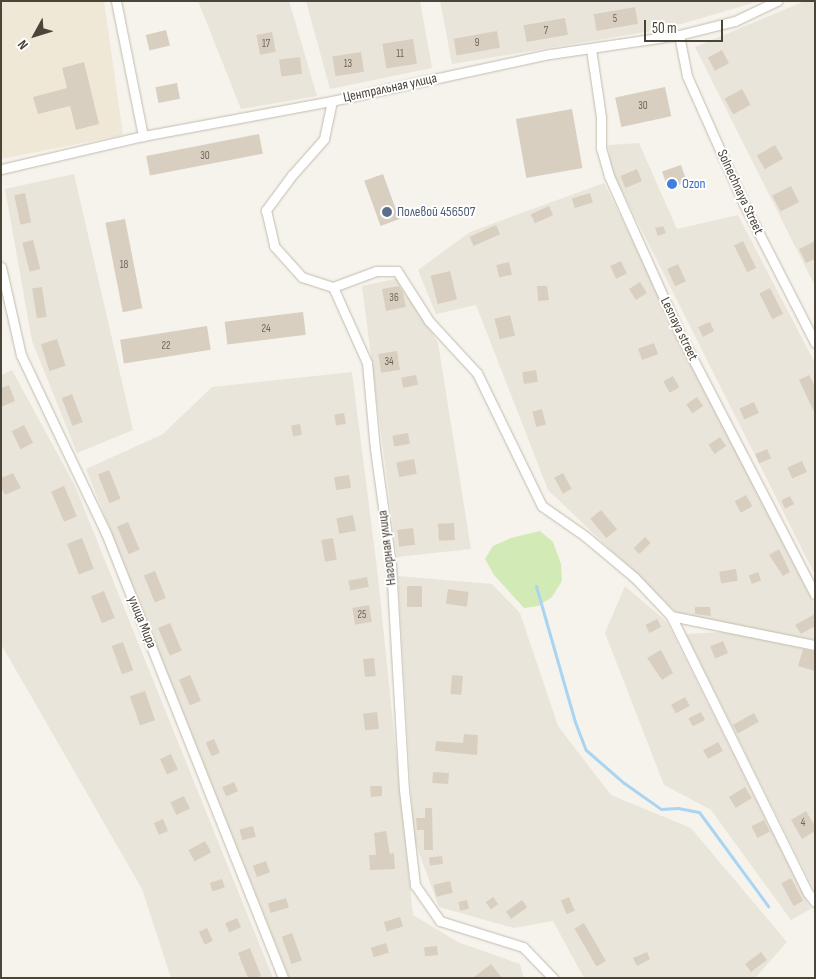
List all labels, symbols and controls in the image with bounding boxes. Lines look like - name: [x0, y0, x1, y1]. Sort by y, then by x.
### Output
- north arrow: [10, 10, 60, 60]
- scale bar: [646, 10, 725, 42]
- house number: 5: [613, 12, 617, 26]
- text: 50 m: [652, 19, 677, 38]
- house number: 7: [544, 24, 548, 38]
- house number: 9: [475, 36, 479, 50]
- text: N: [14, 37, 32, 53]
- house number: 17: [262, 37, 270, 51]
- house number: 11: [396, 47, 404, 61]
- house number: 13: [344, 57, 352, 71]
- street label: Центральная улица: [342, 70, 438, 106]
- house number: 30: [638, 99, 648, 113]
- street label: Solnechnaya Street: [713, 147, 767, 237]
- house number: 30: [200, 149, 210, 163]
- place label: Ozon: [682, 176, 706, 192]
- marker: Ozon: [666, 178, 678, 190]
- place label: Полевой 456507: [397, 204, 475, 220]
- marker: Полевой 456507: [381, 206, 393, 218]
- house number: 18: [120, 258, 128, 272]
- house number: 36: [389, 291, 399, 305]
- street label: Lesnaya street: [656, 295, 702, 363]
- house number: 24: [261, 322, 271, 336]
- house number: 22: [161, 339, 171, 353]
- house number: 34: [384, 355, 394, 369]
- street label: Нагорная улица: [374, 509, 400, 587]
- street label: улица Мира: [124, 593, 160, 651]
- house number: 25: [358, 608, 366, 622]
- house number: 4: [801, 816, 805, 830]

